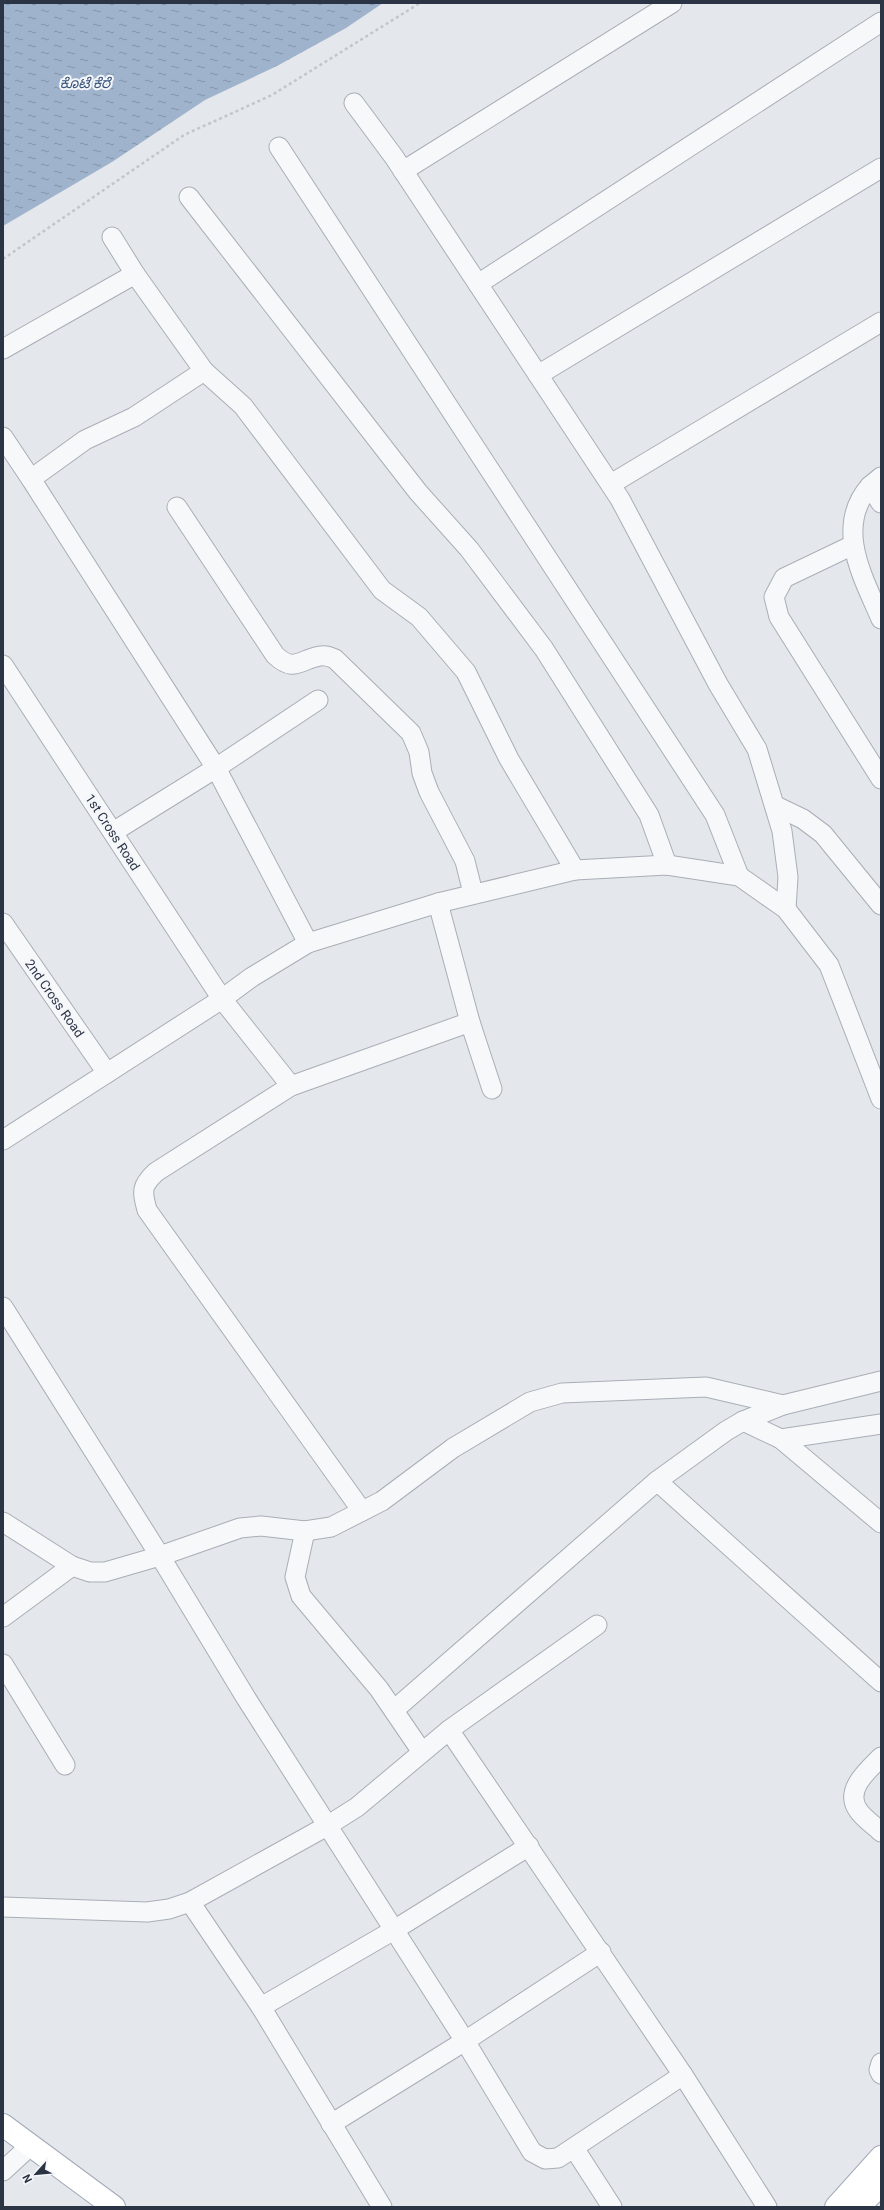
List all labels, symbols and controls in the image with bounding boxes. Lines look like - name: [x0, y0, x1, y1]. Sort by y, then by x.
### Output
- water label: ಕೊಟೆ ಕೆರೆ: [60, 75, 112, 91]
- street label: 1st Cross Road: [82, 791, 143, 873]
- street label: 2nd Cross Road: [22, 956, 87, 1040]
- north arrow: [16, 2154, 56, 2194]
- text: N: [20, 2172, 35, 2185]

